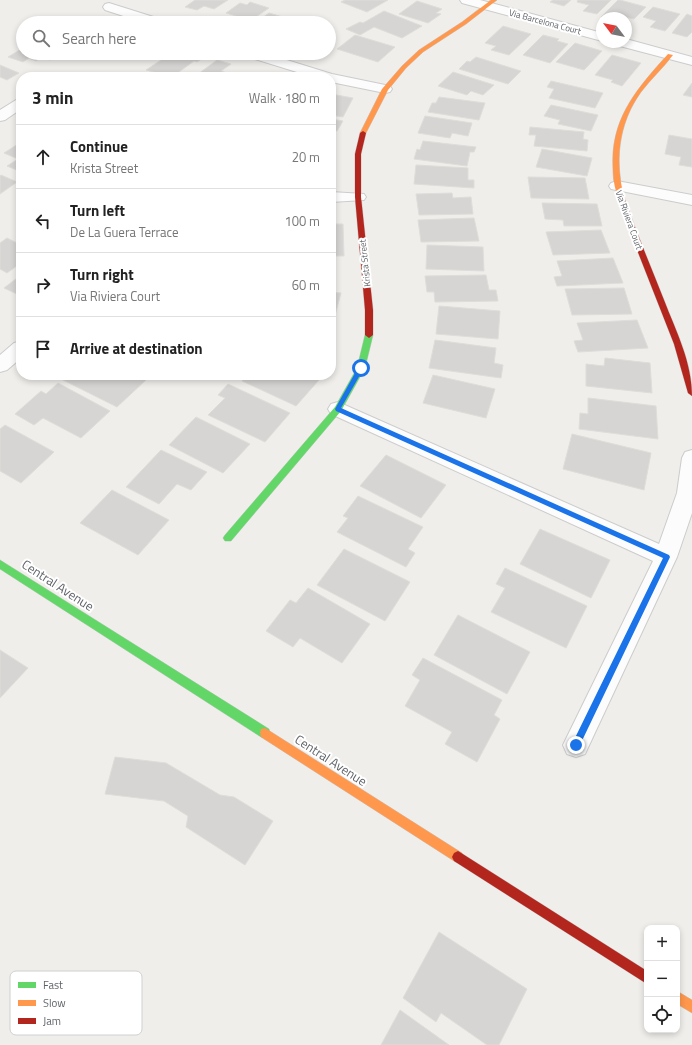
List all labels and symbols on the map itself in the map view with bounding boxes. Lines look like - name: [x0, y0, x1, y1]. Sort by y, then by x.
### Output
- street label: Via Barcelona Court: [508, 6, 583, 38]
- north arrow: [596, 12, 632, 48]
- street label: Via Riviera Court: [613, 188, 647, 252]
- street label: Krista Street: [355, 238, 373, 287]
- route start: [352, 359, 370, 377]
- street label: Central Avenue: [18, 554, 98, 616]
- street label: Central Avenue: [291, 729, 371, 791]
- route end: [567, 736, 585, 754]
- legend: [10, 971, 142, 1035]
- text: Fast: [43, 977, 63, 993]
- text: Slow: [43, 995, 66, 1011]
- text: Jam: [43, 1013, 61, 1029]

